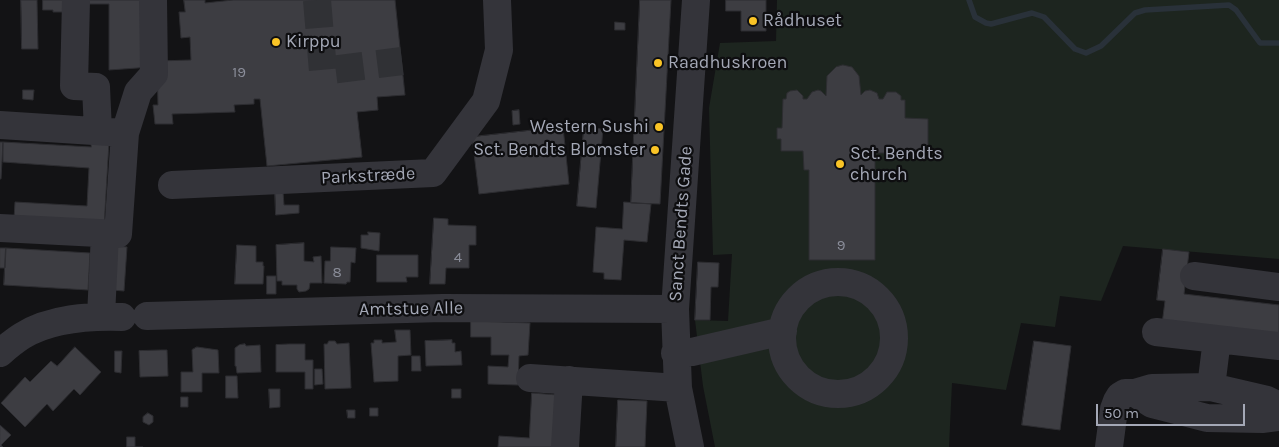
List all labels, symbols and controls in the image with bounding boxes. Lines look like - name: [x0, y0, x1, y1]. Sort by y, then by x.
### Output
- place label: Rådhuset: [763, 10, 842, 32]
- marker: Rådhuset: [747, 15, 759, 27]
- place label: Kirppu: [286, 31, 341, 53]
- marker: Kirppu: [270, 36, 282, 48]
- place label: Raadhuskroen: [668, 52, 787, 74]
- marker: Raadhuskroen: [652, 57, 664, 69]
- house number: 19: [232, 64, 246, 82]
- place label: Western Sushi: [530, 116, 649, 138]
- marker: Western Sushi: [653, 121, 665, 133]
- place label: Sct. Bendts Blomster: [473, 139, 645, 161]
- place label: Sct. Bendts church: [850, 143, 943, 186]
- marker: Sct. Bendts Blomster: [649, 144, 661, 156]
- street label: Sanct Bendts Gade: [665, 146, 697, 302]
- marker: Sct. Bendts church: [834, 158, 846, 170]
- street label: Parkstræde: [320, 163, 416, 189]
- house number: 9: [837, 237, 845, 255]
- house number: 4: [454, 249, 462, 267]
- house number: 8: [332, 264, 342, 282]
- street label: Amtstue Alle: [359, 297, 463, 321]
- scale bar: [1099, 394, 1248, 426]
- text: 50 m: [1104, 404, 1139, 422]

